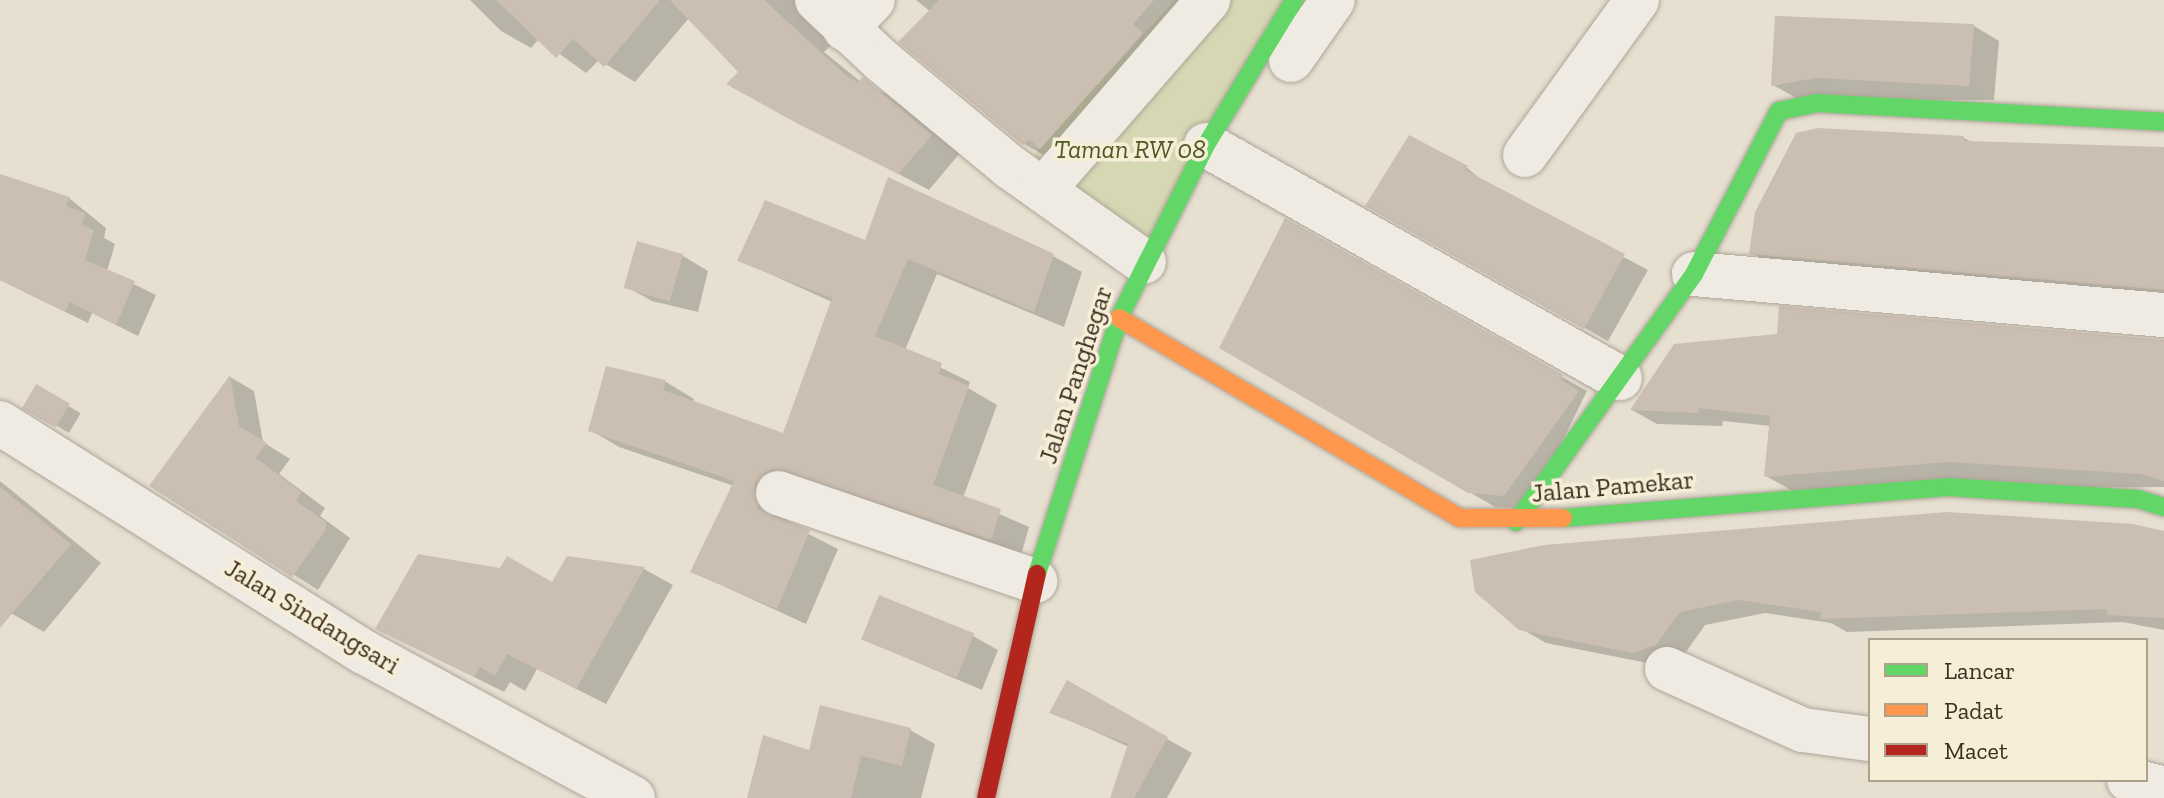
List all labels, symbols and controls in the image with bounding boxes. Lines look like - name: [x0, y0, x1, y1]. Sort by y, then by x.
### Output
- park label: Taman RW 08: [1053, 134, 1207, 166]
- street label: Jalan Panghegar: [1033, 282, 1119, 468]
- street label: Jalan Pamekar: [1530, 464, 1696, 510]
- street label: Jalan Sindangsari: [219, 553, 405, 681]
- legend: [1868, 638, 2148, 782]
- text: Lancar: [1944, 656, 2015, 685]
- text: Padat: [1944, 696, 2003, 725]
- text: Macet: [1944, 736, 2008, 765]

